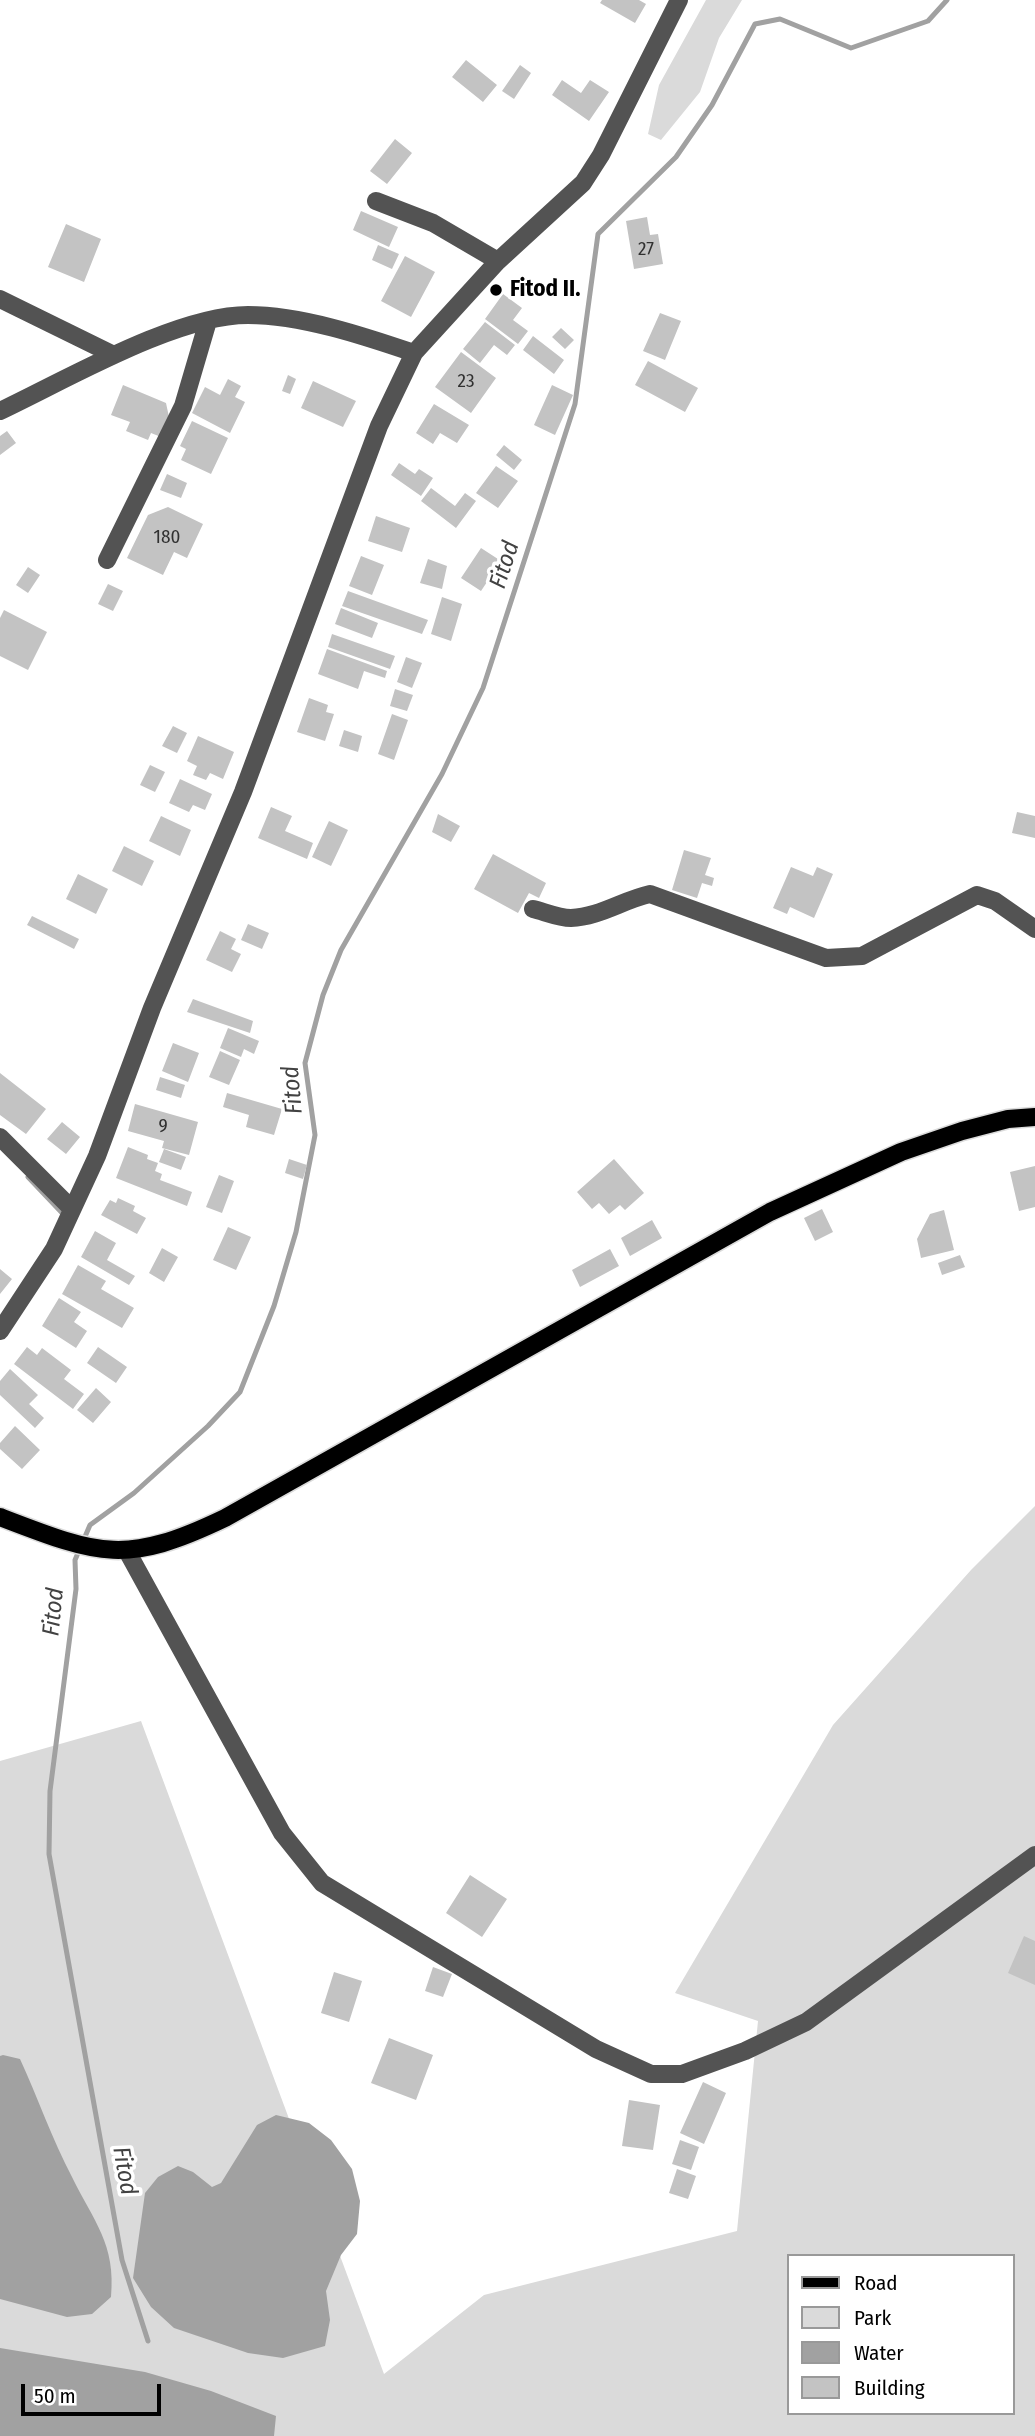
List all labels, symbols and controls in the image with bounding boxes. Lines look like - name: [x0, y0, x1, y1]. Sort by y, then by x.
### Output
- house number: 27: [638, 239, 654, 261]
- place label: Fitod II.: [510, 276, 580, 304]
- marker: Fitod II.: [488, 282, 504, 298]
- house number: 23: [458, 371, 474, 393]
- house number: 180: [154, 527, 180, 549]
- water label: Fitod: [484, 538, 526, 592]
- water label: Fitod: [277, 1065, 309, 1115]
- house number: 9: [158, 1116, 168, 1138]
- water label: Fitod: [37, 1586, 71, 1638]
- water label: Fitod: [106, 2145, 142, 2197]
- legend: [786, 2254, 1014, 2415]
- text: Road: [854, 2270, 898, 2296]
- text: Park: [854, 2305, 891, 2331]
- text: Water: [854, 2340, 904, 2366]
- scale bar: [24, 2370, 164, 2414]
- text: Building: [854, 2375, 925, 2401]
- text: 50 m: [34, 2383, 76, 2409]

